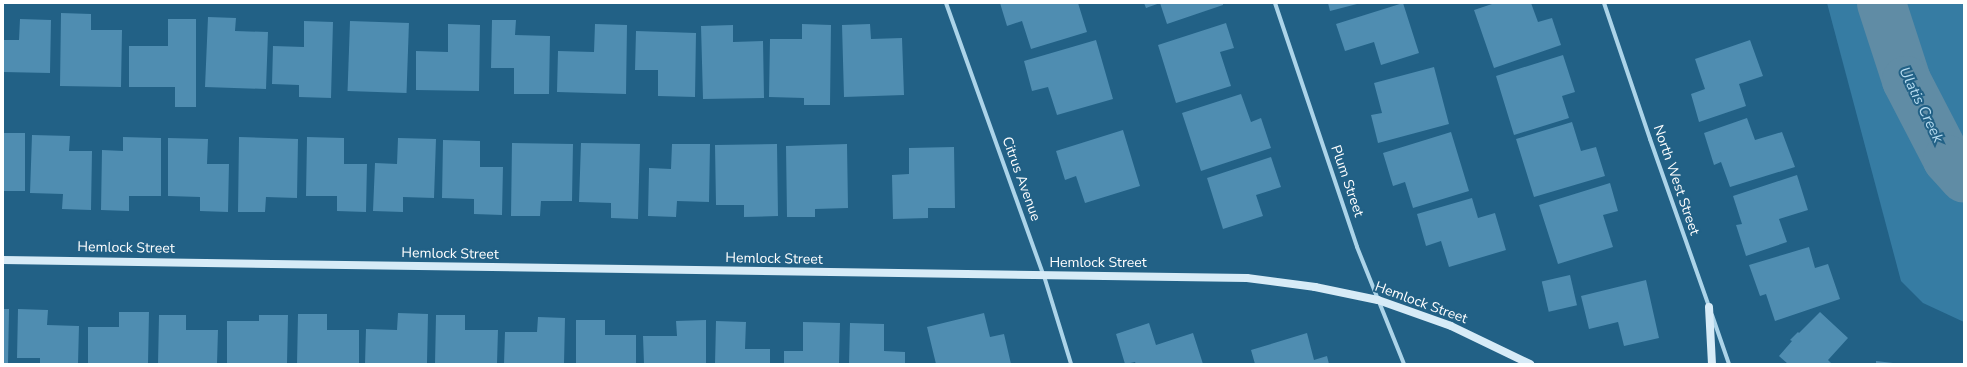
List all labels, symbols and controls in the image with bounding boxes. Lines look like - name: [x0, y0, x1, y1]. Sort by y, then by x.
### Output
- water label: Ulatis Creek: [1895, 64, 1947, 146]
- street label: North West Street: [1649, 123, 1703, 237]
- street label: Citrus Avenue: [998, 135, 1044, 223]
- street label: Plum Street: [1327, 143, 1367, 219]
- street label: Hemlock Street: [77, 239, 175, 257]
- street label: Hemlock Street: [401, 245, 499, 263]
- street label: Hemlock Street: [725, 250, 823, 268]
- street label: Hemlock Street: [1049, 255, 1147, 271]
- street label: Hemlock Street: [1372, 278, 1470, 328]

